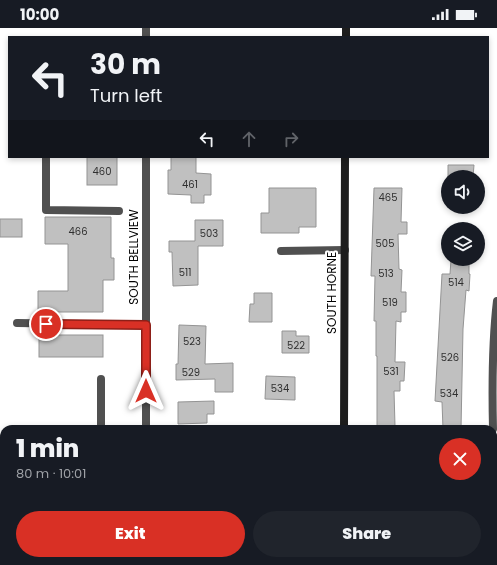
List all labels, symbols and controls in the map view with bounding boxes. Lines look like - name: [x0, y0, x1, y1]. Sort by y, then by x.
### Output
- text: 10:00: [20, 4, 59, 25]
- text: 30 m: [90, 45, 161, 84]
- icon: left: [24, 52, 76, 104]
- text: Turn left: [90, 83, 162, 108]
- icon: left: [196, 128, 218, 150]
- icon: ahead: [238, 128, 260, 150]
- icon: right: [280, 128, 302, 150]
- house number: 460: [93, 164, 111, 179]
- map controls: [441, 170, 485, 266]
- button: sound: [441, 170, 485, 214]
- house number: 461: [182, 177, 198, 192]
- house number: 465: [379, 190, 397, 205]
- street label: SOUTH BELLVIEW: [125, 209, 142, 305]
- button: layers: [441, 222, 485, 266]
- house number: 466: [69, 224, 88, 239]
- house number: 503: [200, 226, 218, 241]
- house number: 505: [376, 236, 394, 251]
- street label: SOUTH HORNE: [323, 252, 340, 334]
- house number: 511: [179, 265, 191, 280]
- house number: 513: [378, 266, 394, 281]
- house number: 514: [448, 275, 464, 290]
- house number: 519: [382, 295, 398, 310]
- pin: [29, 307, 63, 341]
- icon: arrive: [35, 313, 57, 335]
- house number: 523: [183, 334, 201, 349]
- house number: 522: [287, 338, 305, 353]
- house number: 526: [441, 350, 459, 365]
- house number: 531: [383, 364, 399, 379]
- house number: 529: [182, 365, 200, 380]
- position arrow: [125, 370, 167, 412]
- house number: 534: [271, 381, 289, 396]
- house number: 534: [440, 386, 458, 401]
- text: 1 min: [16, 432, 79, 465]
- button: close: [439, 438, 481, 480]
- text: 80 m · 10:01: [16, 464, 86, 483]
- button: Exit: [16, 511, 245, 557]
- button: Share: [253, 511, 481, 557]

